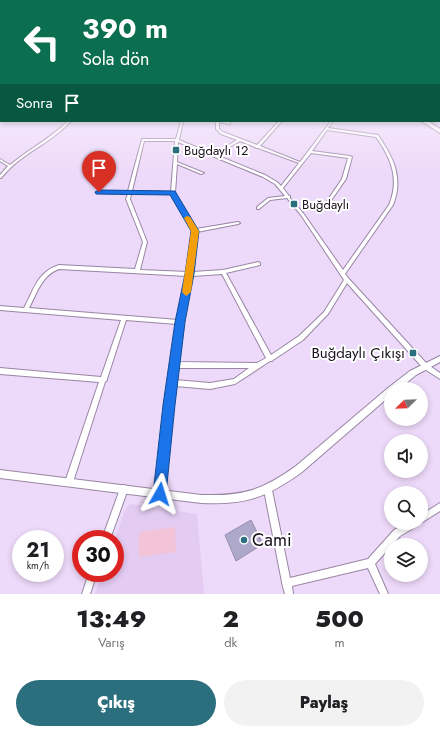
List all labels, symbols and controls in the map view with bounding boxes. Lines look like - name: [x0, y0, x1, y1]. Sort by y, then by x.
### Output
- text: 390 m: [82, 8, 168, 49]
- icon: left: [16, 16, 68, 68]
- text: Sola dön: [82, 46, 149, 72]
- text: Sonra: [16, 92, 53, 114]
- icon: arrive: [61, 92, 83, 114]
- place label: Buğdaylı 12: [184, 141, 248, 160]
- marker: Buğdaylı 12: [171, 145, 181, 155]
- pin: [82, 151, 116, 192]
- icon: arrive: [88, 157, 110, 179]
- place label: Buğdaylı: [302, 195, 349, 214]
- marker: Buğdaylı: [289, 199, 299, 209]
- place label: Buğdaylı Çıkışı: [311, 342, 405, 364]
- marker: Buğdaylı Çıkışı: [408, 348, 418, 358]
- north arrow: [384, 382, 428, 426]
- map controls: [384, 382, 428, 582]
- button: sound: [384, 434, 428, 478]
- position arrow: [139, 473, 181, 515]
- button: search: [384, 486, 428, 530]
- place label: Cami: [252, 527, 292, 553]
- speed limit sign: 30: [72, 530, 124, 582]
- marker: Cami: [239, 535, 249, 545]
- text: 21: [26, 536, 50, 565]
- button: layers: [384, 538, 428, 582]
- text: km/h: [27, 558, 49, 573]
- text: 13:49: [76, 601, 146, 636]
- text: 2: [223, 601, 239, 636]
- text: 500: [315, 601, 364, 636]
- text: Varış: [98, 633, 125, 652]
- text: dk: [224, 633, 237, 652]
- text: m: [334, 633, 345, 652]
- button: Çıkış: [16, 680, 216, 726]
- button: Paylaş: [224, 680, 424, 726]

